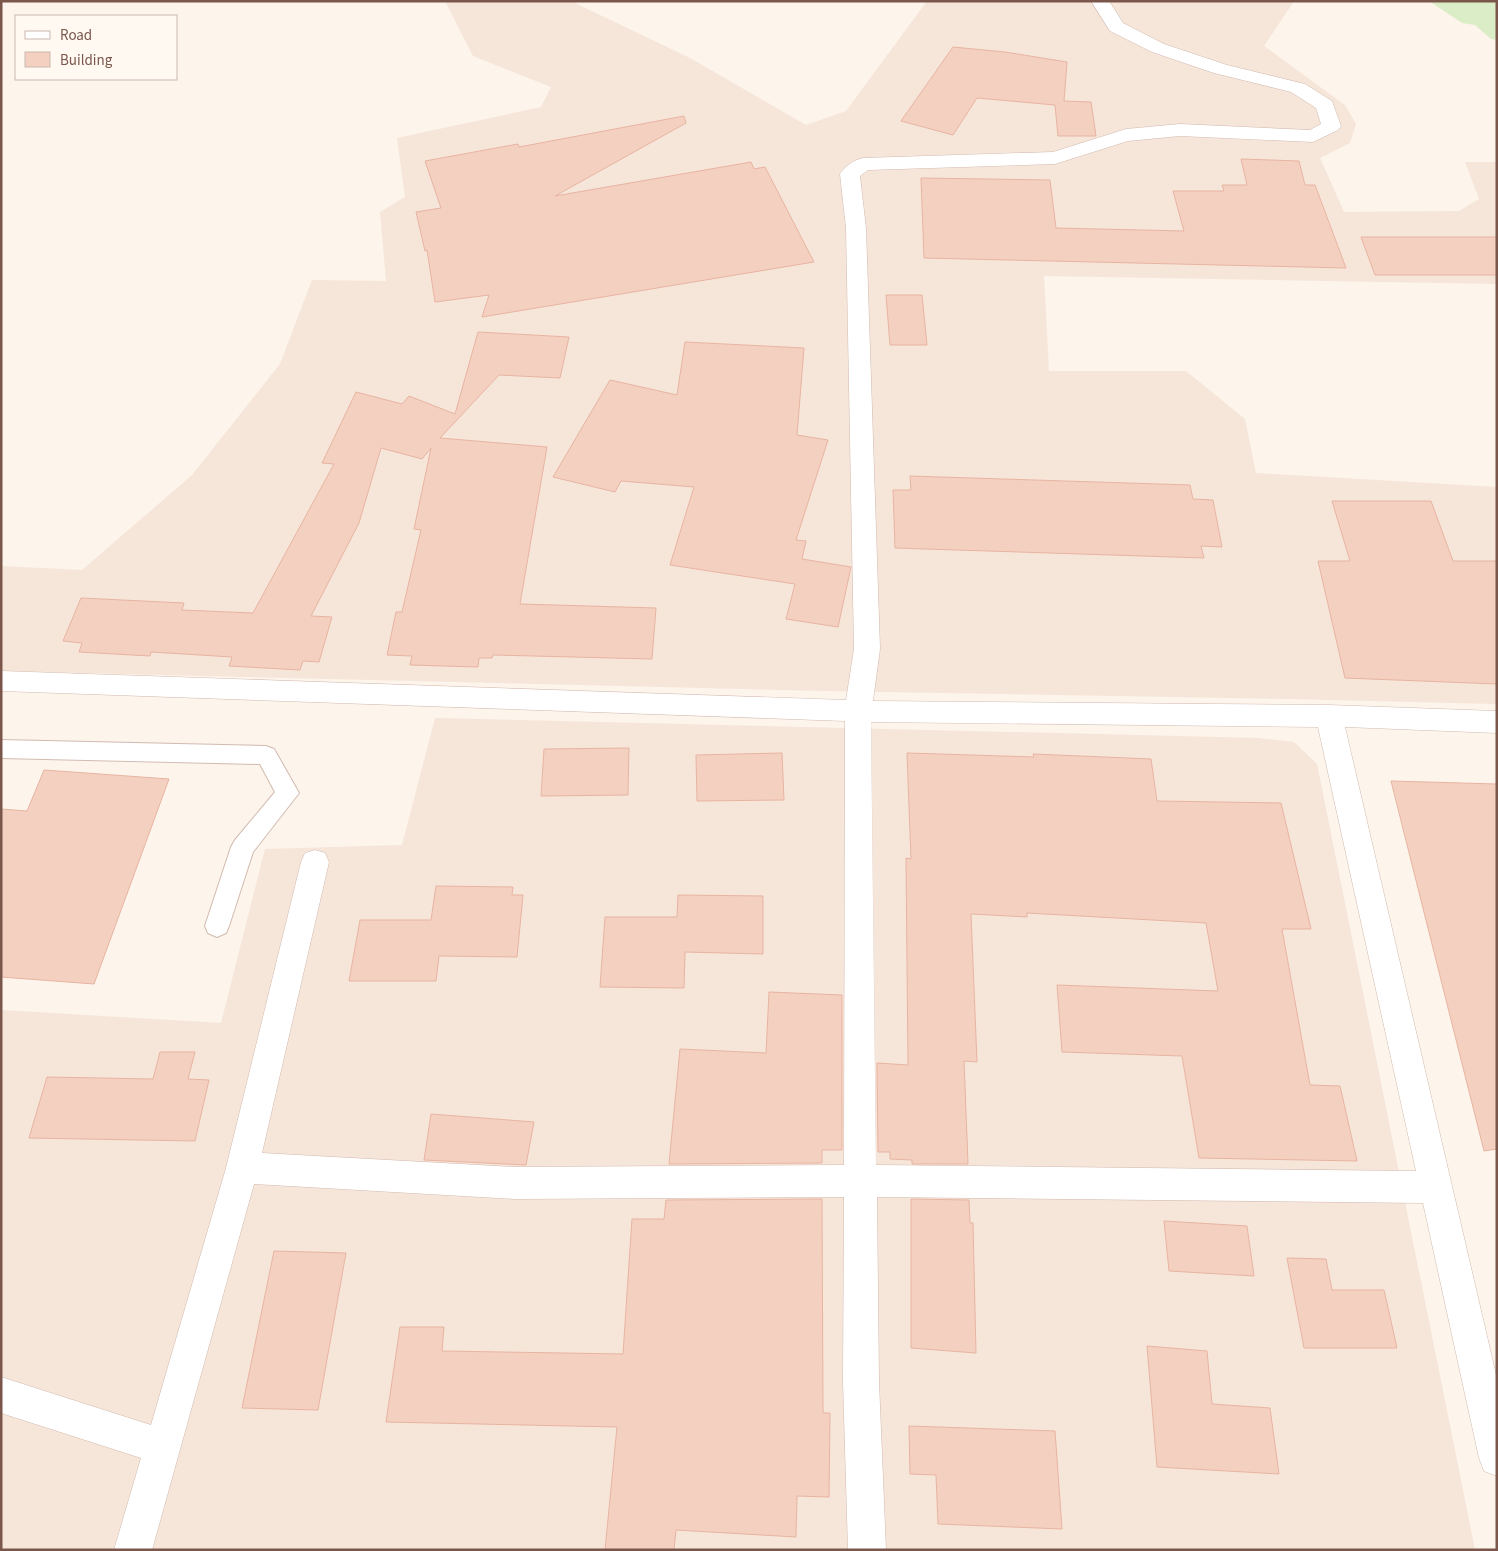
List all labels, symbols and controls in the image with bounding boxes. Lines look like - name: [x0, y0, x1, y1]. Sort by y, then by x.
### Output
- legend: [15, 15, 178, 80]
- text: Road: [60, 25, 92, 46]
- text: Building: [60, 50, 113, 71]

